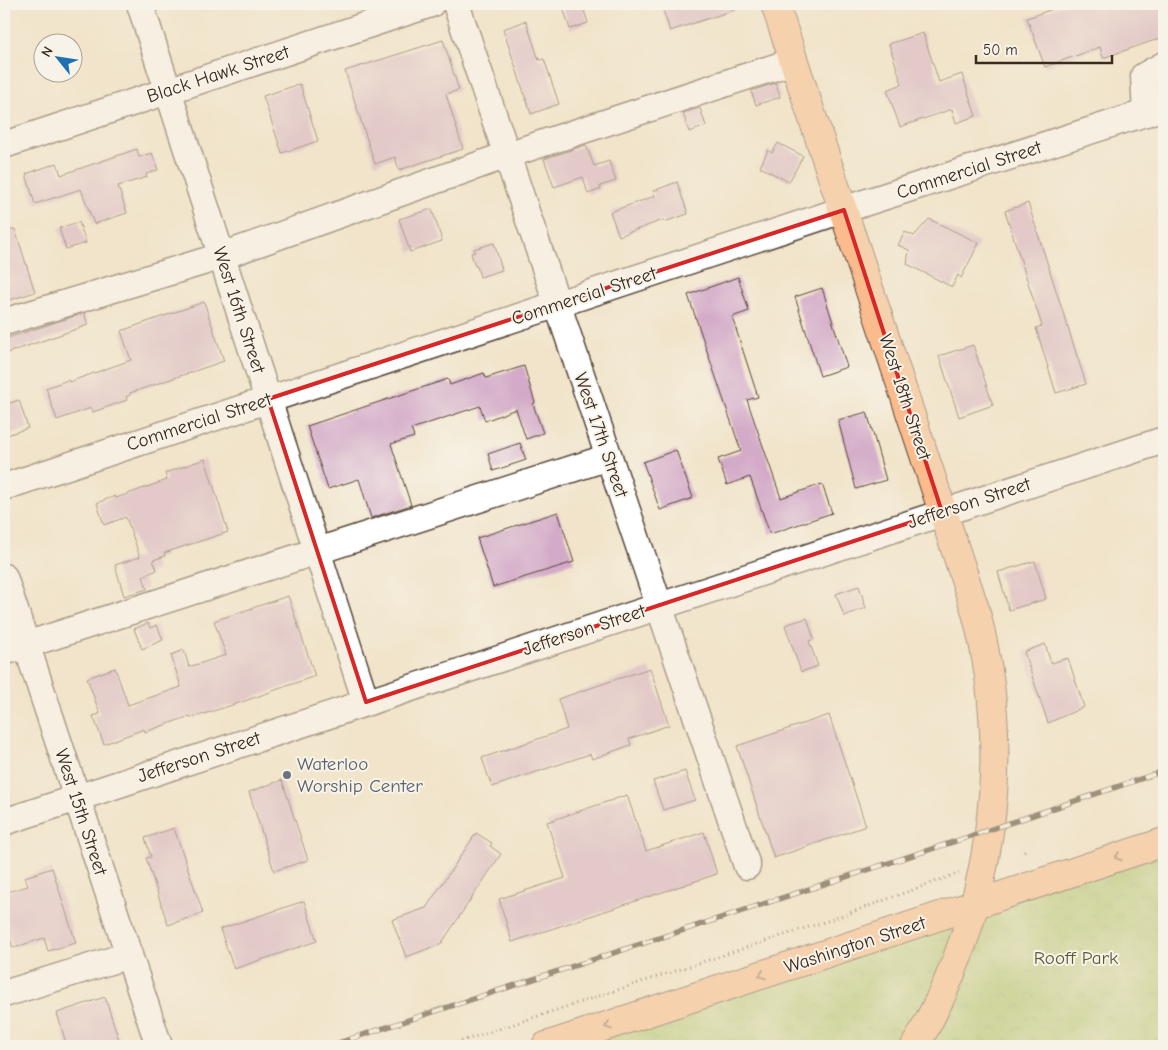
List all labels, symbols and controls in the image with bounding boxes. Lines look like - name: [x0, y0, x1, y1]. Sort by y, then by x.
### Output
- north arrow: [32, 32, 82, 82]
- scale bar: [976, 32, 1112, 64]
- street label: Black Hawk Street: [144, 40, 293, 107]
- text: 50 m: [983, 41, 1018, 59]
- text: N: [38, 44, 57, 60]
- street label: Commercial Street: [894, 136, 1045, 204]
- street label: West 16th Street: [208, 244, 270, 377]
- street label: Commercial Street: [509, 262, 660, 330]
- street label: West 18th Street: [874, 331, 936, 463]
- street label: West 17th Street: [569, 370, 633, 501]
- street label: Commercial Street: [124, 388, 275, 456]
- street label: Jefferson Street: [905, 473, 1034, 533]
- street label: Jefferson Street: [520, 600, 649, 660]
- street label: Jefferson Street: [135, 727, 264, 787]
- street label: West 15th Street: [50, 746, 112, 879]
- place label: Waterloo Worship Center: [297, 753, 423, 797]
- marker: Waterloo Worship Center: [281, 769, 293, 781]
- one-way arrow: [1114, 851, 1123, 861]
- street label: Washington Street: [782, 912, 929, 978]
- park label: Rooff Park: [1034, 947, 1119, 969]
- one-way arrow: [758, 970, 767, 980]
- one-way arrow: [604, 1020, 612, 1030]

